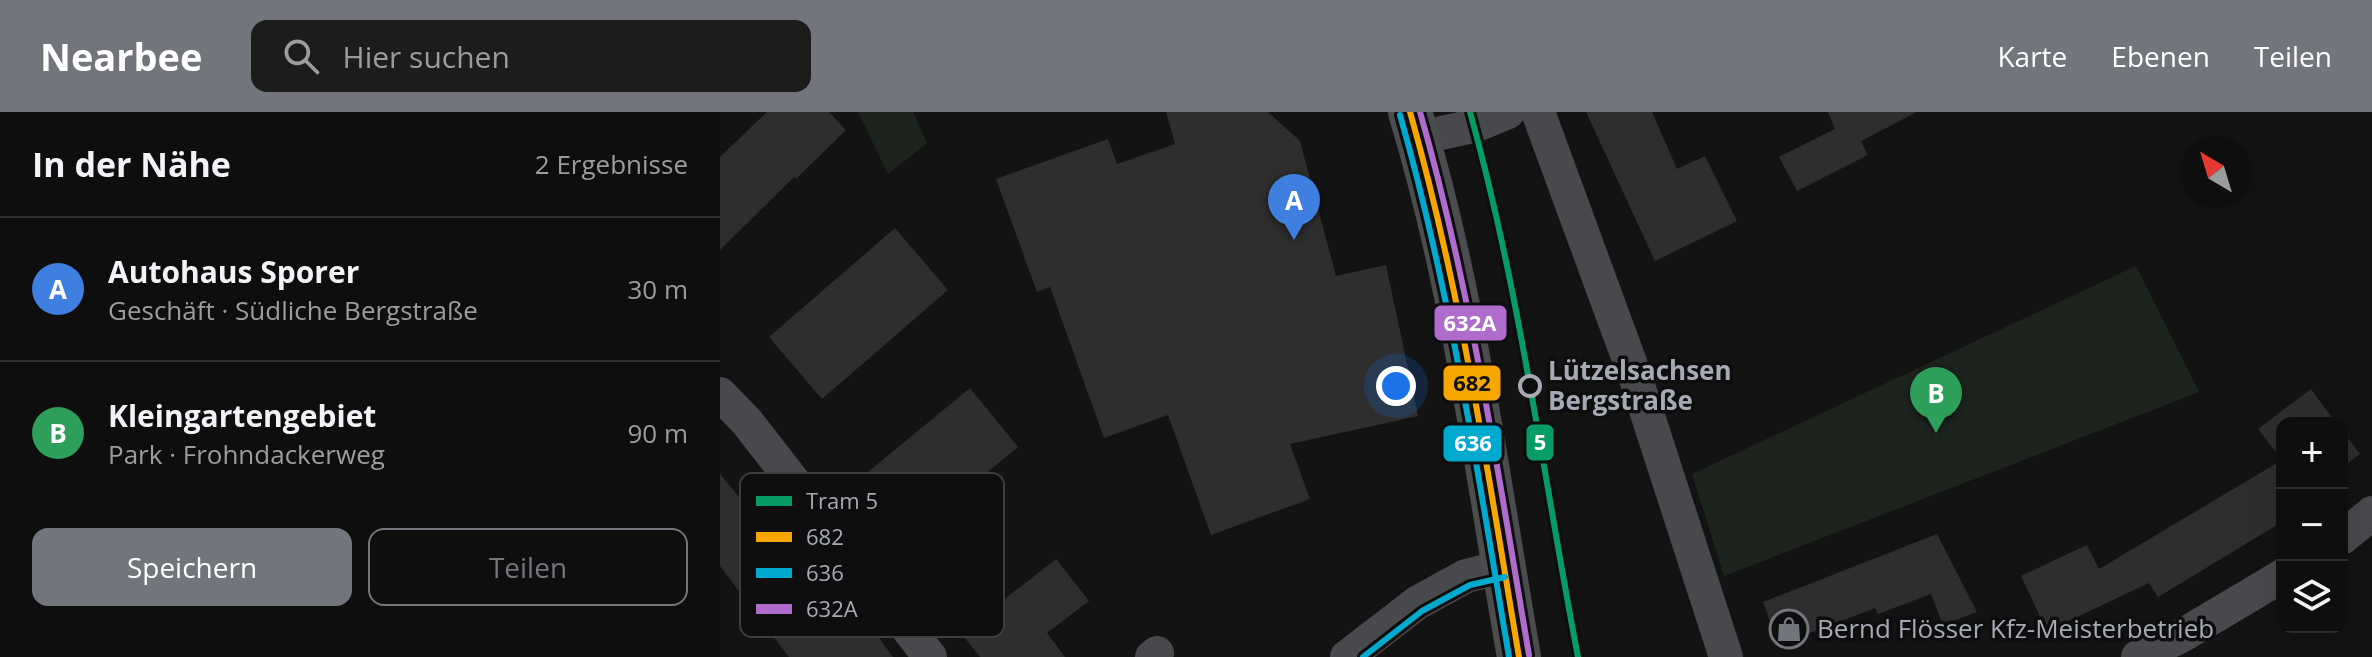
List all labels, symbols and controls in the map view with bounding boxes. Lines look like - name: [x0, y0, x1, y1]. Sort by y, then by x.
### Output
- search box: [251, 20, 811, 92]
- text: Nearbee: [40, 30, 203, 82]
- icon: search: [279, 34, 323, 78]
- text: Hier suchen: [343, 36, 510, 77]
- text: Karte: [1997, 37, 2067, 75]
- text: Ebenen: [2111, 37, 2210, 75]
- text: Teilen: [2254, 37, 2332, 75]
- north arrow: [2180, 136, 2252, 208]
- text: In der Nähe: [32, 141, 231, 187]
- text: 2 Ergebnisse: [535, 146, 688, 182]
- pin: A: [1268, 174, 1320, 240]
- text: Autohaus Sporer: [108, 251, 359, 292]
- text: A: [49, 271, 67, 307]
- text: 30 m: [627, 271, 688, 307]
- text: Geschäft · Südliche Bergstraße: [108, 292, 478, 328]
- line badge: 632A: [1433, 304, 1508, 342]
- text: 632A: [1444, 307, 1497, 337]
- place label: Lützelsachsen Bergstraße: [1548, 352, 1732, 418]
- line badge: 682: [1442, 364, 1502, 402]
- your location: [1376, 366, 1416, 406]
- text: 682: [1453, 367, 1491, 397]
- pin: B: [1910, 367, 1962, 433]
- marker: Lützelsachsen Bergstraße: [1519, 375, 1541, 397]
- text: Kleingartengebiet: [108, 395, 376, 436]
- text: B: [49, 415, 67, 451]
- text: 90 m: [627, 415, 688, 451]
- map controls: [2276, 417, 2348, 633]
- button: +: [2276, 417, 2348, 489]
- line badge: 5: [1525, 423, 1555, 462]
- line badge: 636: [1442, 424, 1503, 463]
- text: 5: [1534, 426, 1546, 456]
- text: 636: [1454, 427, 1492, 457]
- text: Park · Frohndackerweg: [108, 436, 385, 472]
- legend: [740, 473, 1004, 637]
- text: Tram 5: [806, 485, 878, 515]
- button: −: [2276, 489, 2348, 561]
- text: 682: [806, 521, 844, 551]
- button: Speichern: [32, 528, 352, 606]
- button: Teilen: [368, 528, 688, 606]
- text: 636: [806, 557, 844, 587]
- button: layers: [2276, 561, 2348, 633]
- text: 632A: [806, 593, 858, 623]
- shop icon: Bernd Flösser Kfz-Meisterbetrieb: [1768, 608, 1810, 650]
- place label: Bernd Flösser Kfz-Meisterbetrieb: [1817, 610, 2214, 646]

